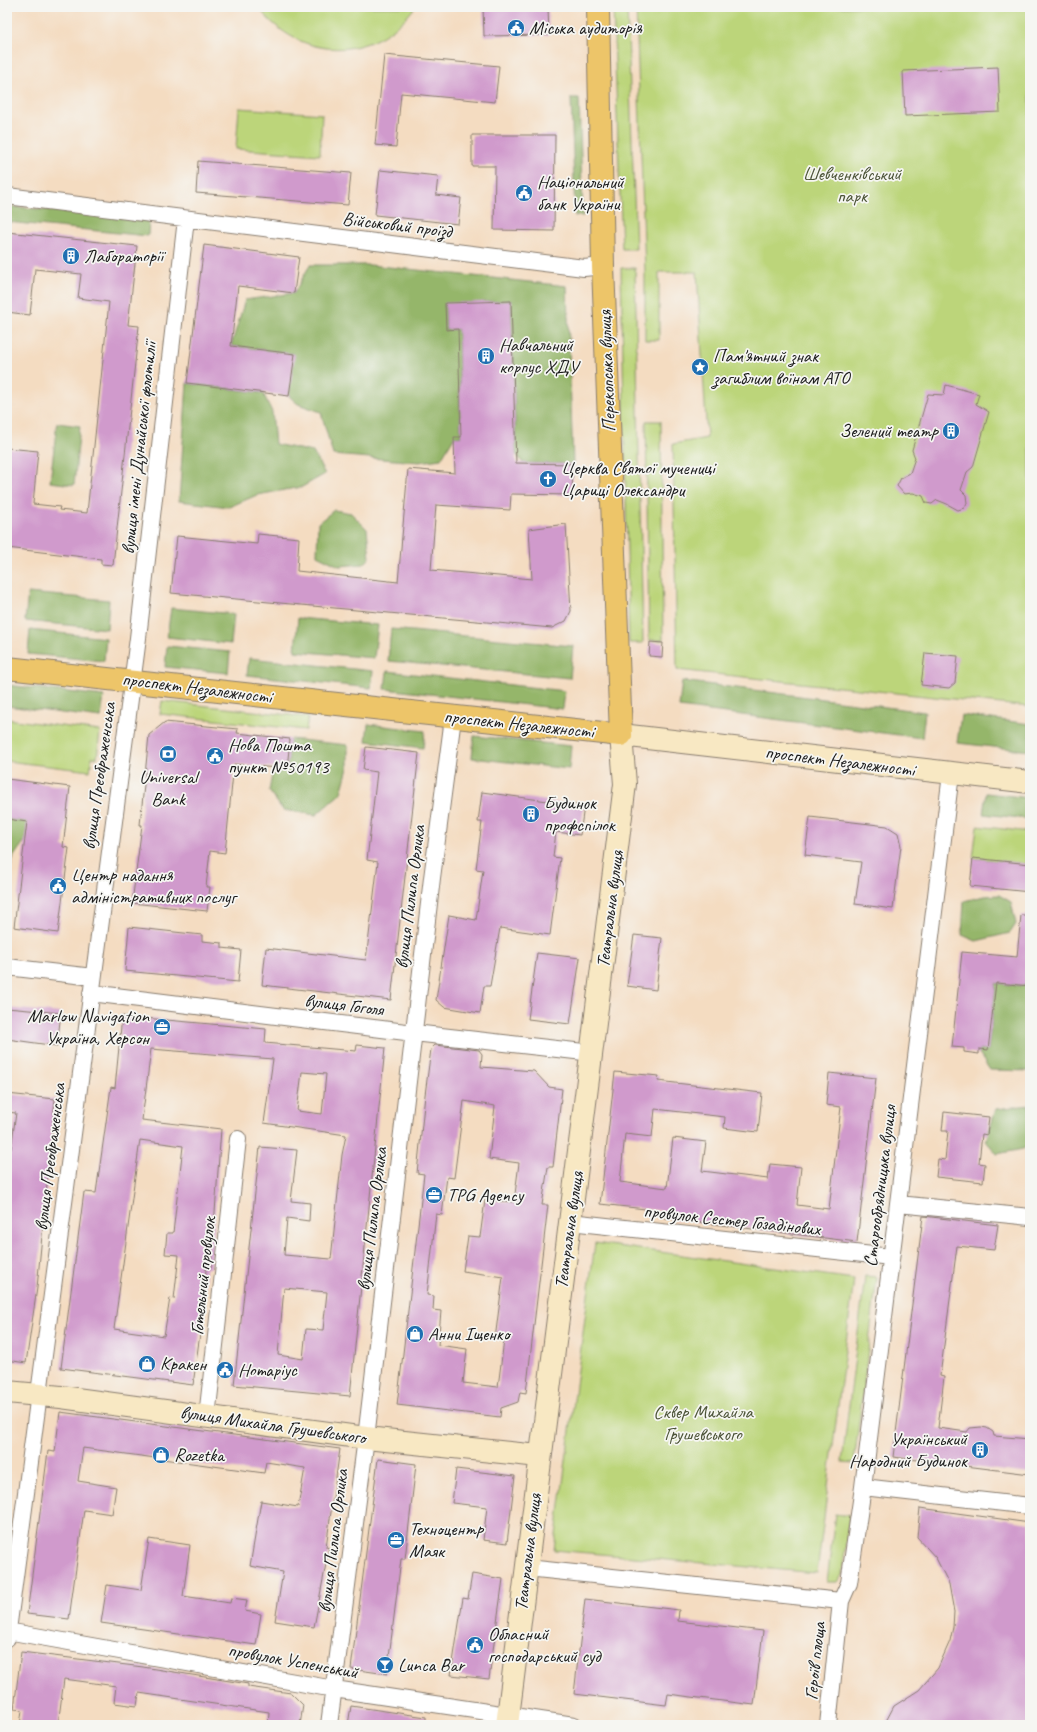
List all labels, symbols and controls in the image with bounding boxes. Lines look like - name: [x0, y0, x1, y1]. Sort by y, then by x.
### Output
- place label: Міська аудиторія: [529, 16, 643, 40]
- public building icon: Міська аудиторія: [506, 18, 526, 38]
- park label: Шевченківський парк: [803, 162, 902, 208]
- place label: Національний банк України: [537, 170, 625, 216]
- public building icon: Національний банк України: [514, 183, 534, 203]
- street label: Військовий проїзд: [341, 206, 455, 244]
- place label: Лабораторії: [84, 244, 166, 268]
- building icon: Лабораторії: [61, 246, 81, 266]
- street label: Перекопська вулиця: [593, 309, 621, 432]
- place label: Навчальний корпус ХДУ: [499, 333, 582, 379]
- street label: вулиця імені Дунайської флотилії: [116, 337, 162, 555]
- place label: Пам'ятний знак загиблим воїнам АТО: [710, 344, 851, 390]
- building icon: Навчальний корпус ХДУ: [476, 346, 496, 366]
- place icon: Пам'ятний знак загиблим воїнам АТО: [690, 357, 710, 377]
- place label: Зелений театр: [840, 419, 940, 443]
- building icon: Зелений театр: [941, 421, 961, 441]
- place label: Церква Святої мучениці Цариці Олександри: [561, 456, 717, 502]
- church icon: Церква Святої мучениці Цариці Олександри: [538, 469, 558, 489]
- street label: проспект Незалежності: [121, 667, 276, 709]
- street label: вулиця Преображенська: [77, 700, 121, 851]
- street label: проспект Незалежності: [443, 704, 598, 744]
- place label: Нова Пошта пункт №50193: [228, 733, 330, 779]
- street label: проспект Незалежності: [764, 740, 919, 782]
- bank icon: Universal Bank: [158, 744, 178, 764]
- public building icon: Нова Пошта пункт №50193: [205, 746, 225, 766]
- place label: Universal Bank: [139, 765, 201, 811]
- place label: Будинок профспілок: [544, 791, 617, 837]
- building icon: Будинок профспілок: [521, 804, 541, 824]
- street label: вулиця Пилипа Орлика: [389, 823, 431, 970]
- street label: Театральна вулиця: [591, 848, 629, 969]
- place label: Центр надання адміністративних послуг: [71, 863, 238, 909]
- public building icon: Центр надання адміністративних послуг: [48, 876, 68, 896]
- street label: вулиця Гоголя: [303, 988, 386, 1022]
- place label: Marlow Navigation Україна, Херсон: [27, 1004, 150, 1050]
- office icon: Marlow Navigation Україна, Херсон: [152, 1017, 172, 1037]
- street label: вулиця Преображенська: [29, 1081, 71, 1232]
- street label: Старообрядницька вулиця: [858, 1102, 902, 1268]
- street label: вулиця Пилипа Орлика: [351, 1145, 393, 1292]
- street label: Театральна вулиця: [549, 1169, 589, 1290]
- place label: TPG Agency: [447, 1183, 525, 1207]
- office icon: TPG Agency: [424, 1185, 444, 1205]
- street label: провулок Сестер Гозадінових: [642, 1199, 823, 1241]
- street label: Готельний провулок: [185, 1214, 221, 1336]
- place label: Анни Іщенко: [428, 1322, 512, 1346]
- shop icon: Анни Іщенко: [405, 1324, 425, 1344]
- place label: Кракен: [160, 1352, 207, 1376]
- shop icon: Кракен: [137, 1354, 157, 1374]
- place label: Нотаріус: [238, 1358, 298, 1382]
- public building icon: Нотаріус: [215, 1360, 235, 1380]
- street label: вулиця Михайла Грушевського: [179, 1400, 369, 1450]
- park label: Сквер Михайла Грушевського: [653, 1400, 754, 1446]
- place label: Український Народний Будинок: [849, 1427, 968, 1473]
- building icon: Український Народний Будинок: [970, 1440, 990, 1460]
- place label: Rozetka: [174, 1443, 226, 1467]
- shop icon: Rozetka: [151, 1445, 171, 1465]
- street label: вулиця Пилипа Орлика: [312, 1467, 354, 1614]
- street label: Театральна вулиця: [509, 1491, 547, 1612]
- place label: Техноцентр Маяк: [409, 1517, 485, 1563]
- office icon: Техноцентр Маяк: [386, 1530, 406, 1550]
- street label: Героїв площа: [799, 1620, 831, 1701]
- place label: Обласний господарський суд: [488, 1622, 602, 1668]
- public building icon: Обласний господарський суд: [465, 1635, 485, 1655]
- street label: провулок Успенський: [226, 1638, 361, 1684]
- place label: Lunca Bar: [398, 1653, 466, 1677]
- bar icon: Lunca Bar: [375, 1655, 395, 1675]

